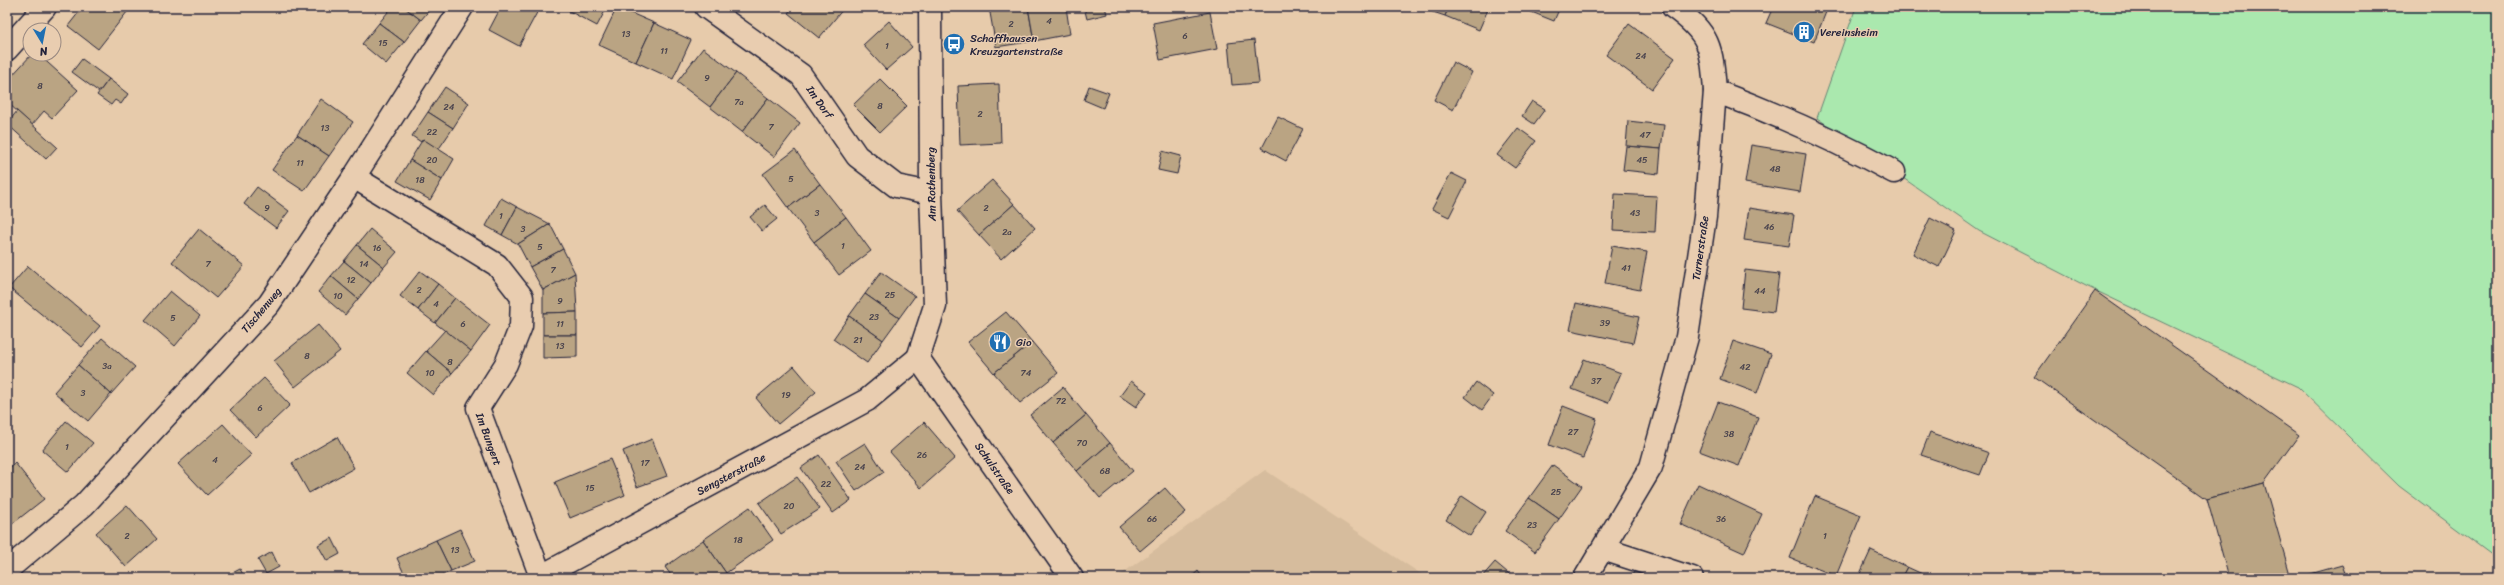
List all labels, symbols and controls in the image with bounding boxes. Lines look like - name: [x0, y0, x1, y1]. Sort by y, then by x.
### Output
- house number: 4: [1046, 13, 1052, 29]
- house number: 2: [1008, 16, 1014, 32]
- building icon: Vereinsheim: [1791, 19, 1817, 45]
- north arrow: [22, 22, 62, 62]
- place label: Vereinsheim: [1820, 23, 1878, 42]
- house number: 13: [622, 26, 630, 42]
- house number: 6: [1182, 28, 1188, 44]
- place label: Schaffhausen Kreuzgartenstraße: [970, 29, 1063, 61]
- bus stop icon: Schaffhausen Kreuzgartenstraße: [941, 31, 967, 57]
- house number: 15: [378, 35, 388, 51]
- house number: 1: [885, 38, 889, 54]
- text: N: [38, 41, 50, 61]
- house number: 11: [660, 43, 668, 59]
- house number: 24: [1636, 48, 1647, 64]
- house number: 9: [704, 70, 710, 86]
- house number: 8: [37, 78, 43, 94]
- street label: Im Dorf: [801, 81, 839, 124]
- house number: 7a: [734, 94, 744, 110]
- house number: 8: [877, 98, 883, 114]
- house number: 24: [444, 99, 455, 115]
- house number: 2: [977, 106, 983, 122]
- house number: 7: [768, 119, 774, 135]
- house number: 13: [321, 120, 329, 136]
- house number: 22: [427, 124, 437, 140]
- house number: 47: [1640, 127, 1651, 143]
- street label: Am Rothenberg: [921, 146, 942, 222]
- house number: 20: [427, 152, 438, 168]
- house number: 45: [1636, 152, 1648, 168]
- house number: 11: [296, 155, 304, 171]
- house number: 48: [1769, 161, 1781, 177]
- house number: 5: [788, 171, 794, 187]
- house number: 18: [415, 172, 425, 188]
- house number: 9: [264, 200, 270, 216]
- house number: 2: [983, 200, 989, 216]
- house number: 3: [815, 205, 820, 221]
- house number: 43: [1630, 205, 1640, 221]
- house number: 1: [499, 208, 503, 224]
- street label: Turnerstraße: [1687, 214, 1714, 281]
- house number: 46: [1764, 219, 1774, 235]
- house number: 3: [521, 221, 526, 237]
- house number: 2a: [1002, 224, 1012, 240]
- house number: 1: [841, 238, 845, 254]
- house number: 5: [537, 239, 543, 255]
- house number: 16: [373, 240, 381, 256]
- house number: 7: [205, 256, 211, 272]
- house number: 14: [359, 256, 369, 272]
- house number: 41: [1621, 260, 1631, 276]
- house number: 7: [550, 262, 556, 278]
- house number: 12: [346, 272, 356, 288]
- house number: 2: [416, 282, 422, 298]
- street label: Tischenweg: [236, 283, 287, 338]
- house number: 44: [1754, 283, 1766, 299]
- house number: 25: [885, 287, 896, 303]
- house number: 10: [333, 288, 343, 304]
- house number: 9: [557, 293, 563, 309]
- house number: 4: [433, 296, 439, 312]
- house number: 23: [869, 309, 879, 325]
- house number: 5: [170, 310, 176, 326]
- house number: 39: [1600, 315, 1611, 331]
- house number: 6: [460, 316, 466, 332]
- house number: 11: [556, 316, 564, 332]
- restaurant icon: Gio: [987, 329, 1013, 355]
- house number: 21: [853, 332, 863, 348]
- place label: Gio: [1016, 333, 1032, 352]
- house number: 13: [556, 338, 564, 354]
- house number: 8: [304, 348, 310, 364]
- house number: 8: [447, 354, 453, 370]
- house number: 3a: [102, 358, 112, 374]
- house number: 42: [1740, 359, 1750, 375]
- house number: 10: [425, 365, 435, 381]
- house number: 74: [1021, 365, 1032, 381]
- house number: 37: [1591, 373, 1602, 389]
- house number: 3: [81, 385, 86, 401]
- house number: 19: [781, 387, 791, 403]
- house number: 72: [1056, 393, 1066, 409]
- house number: 6: [257, 400, 263, 416]
- street label: Im Bungert: [470, 409, 507, 468]
- house number: 27: [1568, 424, 1579, 440]
- house number: 38: [1724, 426, 1735, 442]
- house number: 70: [1077, 435, 1088, 451]
- street label: Schulstraße: [970, 438, 1020, 499]
- house number: 1: [65, 439, 69, 455]
- house number: 26: [917, 447, 927, 463]
- street label: Sengsterstraße: [693, 448, 770, 501]
- house number: 4: [212, 452, 218, 468]
- house number: 17: [640, 455, 650, 471]
- house number: 24: [855, 459, 866, 475]
- house number: 68: [1100, 463, 1111, 479]
- house number: 22: [821, 476, 831, 492]
- house number: 15: [585, 480, 595, 496]
- house number: 25: [1551, 484, 1562, 500]
- house number: 20: [784, 498, 795, 514]
- house number: 66: [1147, 511, 1157, 527]
- house number: 36: [1716, 511, 1726, 527]
- house number: 23: [1527, 517, 1537, 533]
- house number: 2: [124, 528, 130, 544]
- house number: 1: [1823, 528, 1827, 544]
- house number: 18: [733, 532, 743, 548]
- house number: 13: [451, 542, 459, 558]

